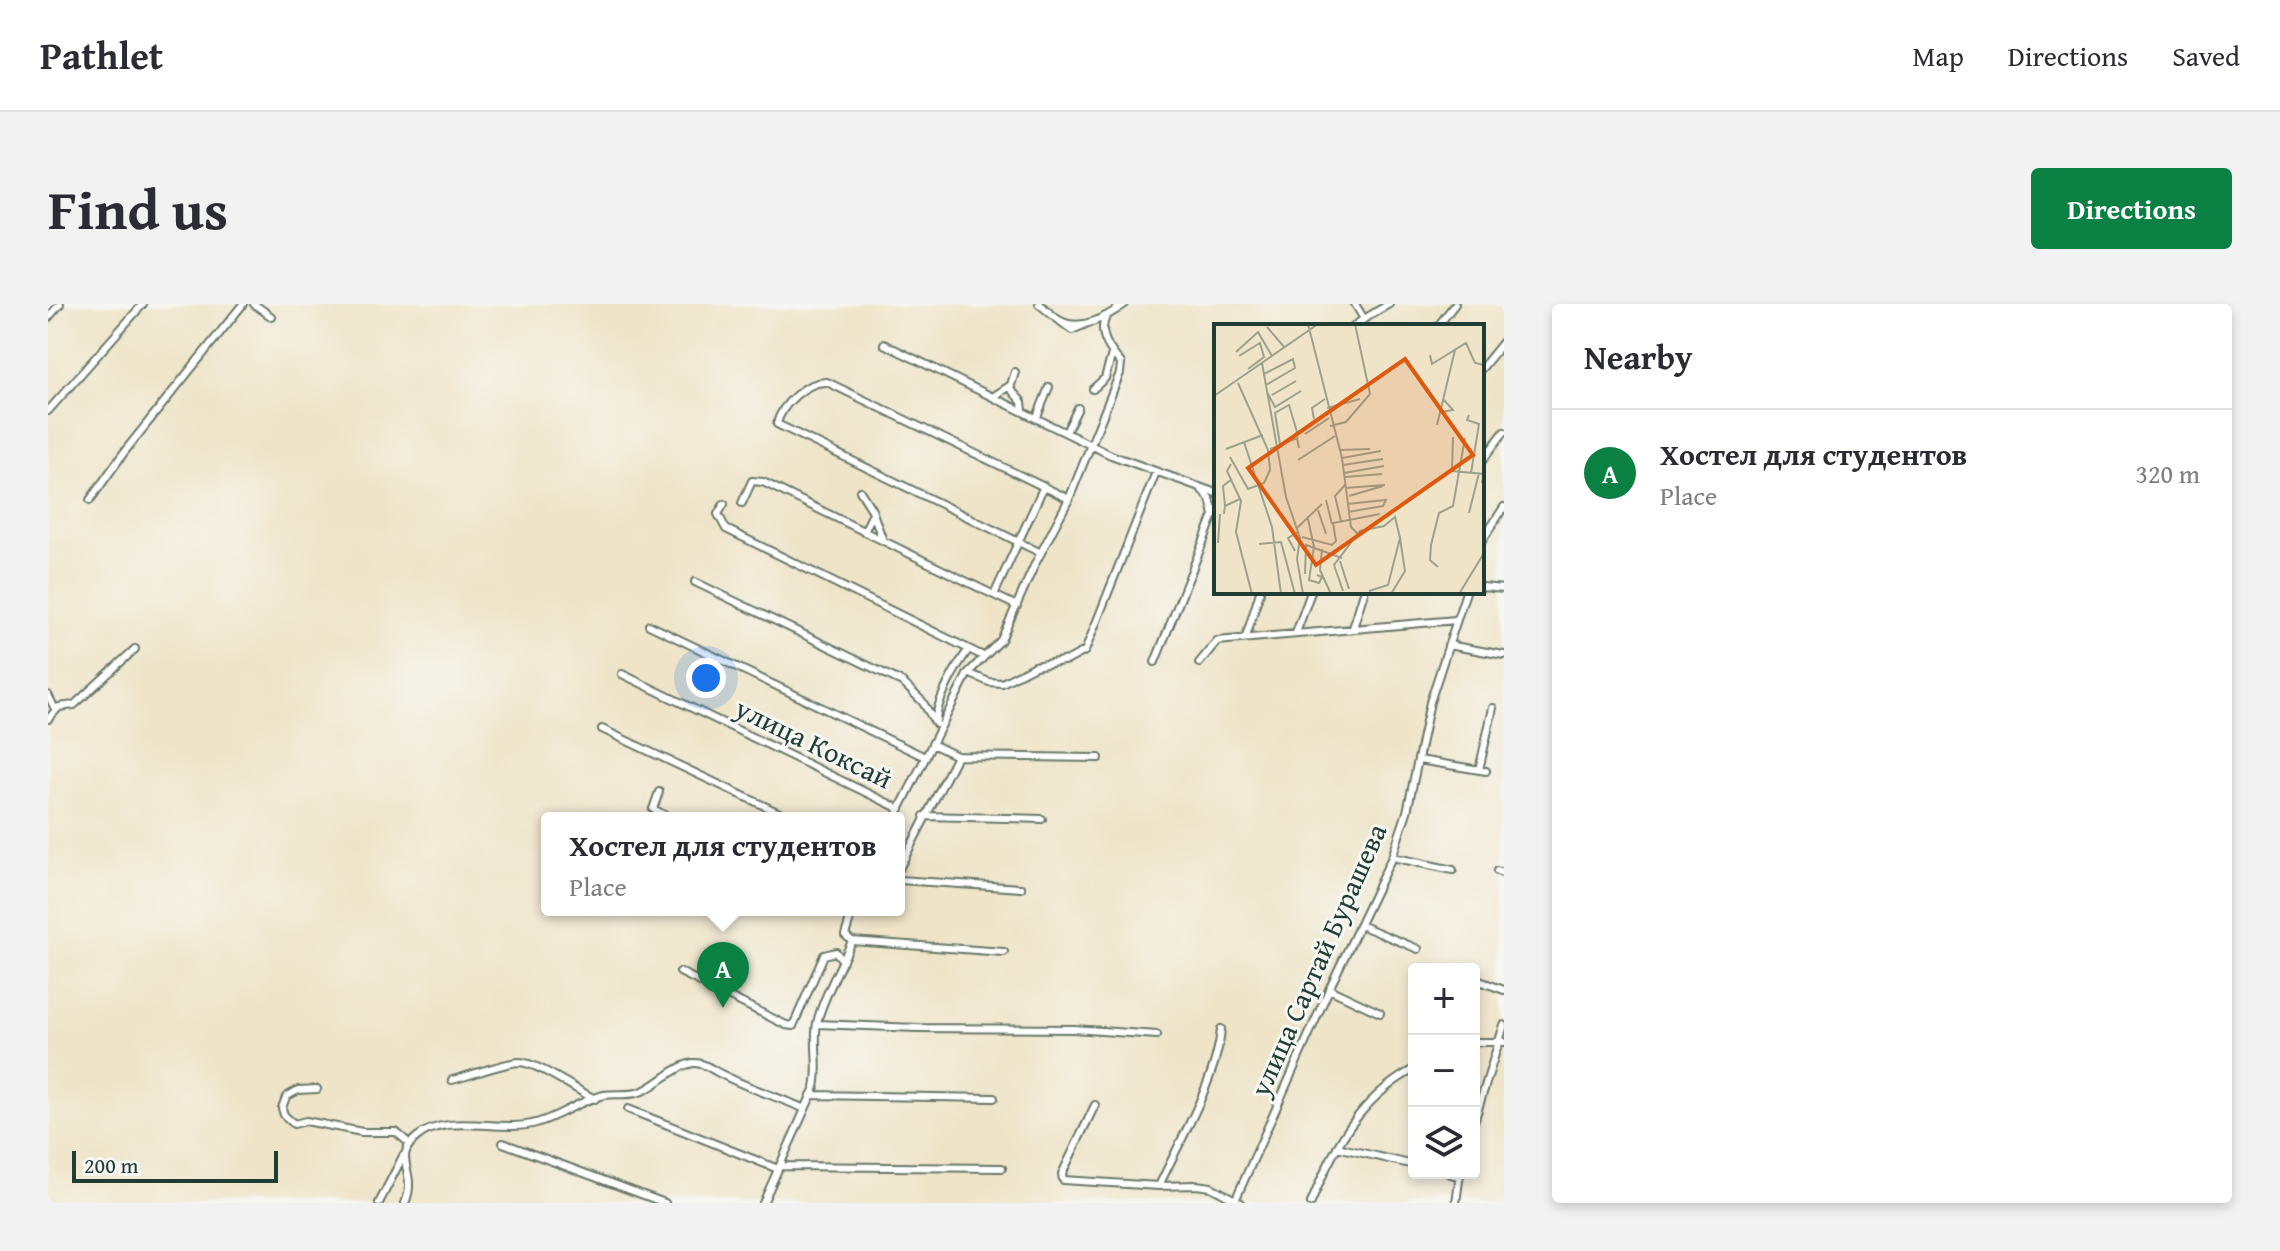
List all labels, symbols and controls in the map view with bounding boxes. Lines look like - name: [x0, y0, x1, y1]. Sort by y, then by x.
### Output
- text: Pathlet: [40, 27, 163, 83]
- text: Map: [1912, 35, 1964, 76]
- text: Directions: [2008, 35, 2128, 76]
- text: Saved: [2172, 35, 2240, 76]
- text: Find us: [48, 167, 228, 250]
- button: Directions: [2031, 168, 2232, 249]
- inset map: [1214, 324, 1484, 594]
- text: Nearby: [1584, 332, 1693, 381]
- text: Хостел для студентов: [1660, 432, 1967, 476]
- text: A: [1602, 454, 1618, 493]
- text: 320 m: [2135, 454, 2200, 493]
- text: Place: [1660, 476, 1717, 515]
- your location: [686, 658, 726, 698]
- street label: улица Коксай: [728, 686, 900, 798]
- popup: [541, 812, 905, 916]
- street label: улица Сартай Бурашева: [1238, 816, 1397, 1104]
- text: Хостел для студентов: [569, 823, 877, 867]
- text: Place: [569, 867, 627, 906]
- pin: A: [697, 942, 749, 1008]
- map controls: [1408, 963, 1480, 1179]
- button: +: [1408, 963, 1480, 1035]
- button: −: [1408, 1035, 1480, 1107]
- button: layers: [1408, 1107, 1480, 1179]
- scale bar: [72, 1147, 278, 1183]
- text: 200 m: [84, 1149, 139, 1181]

